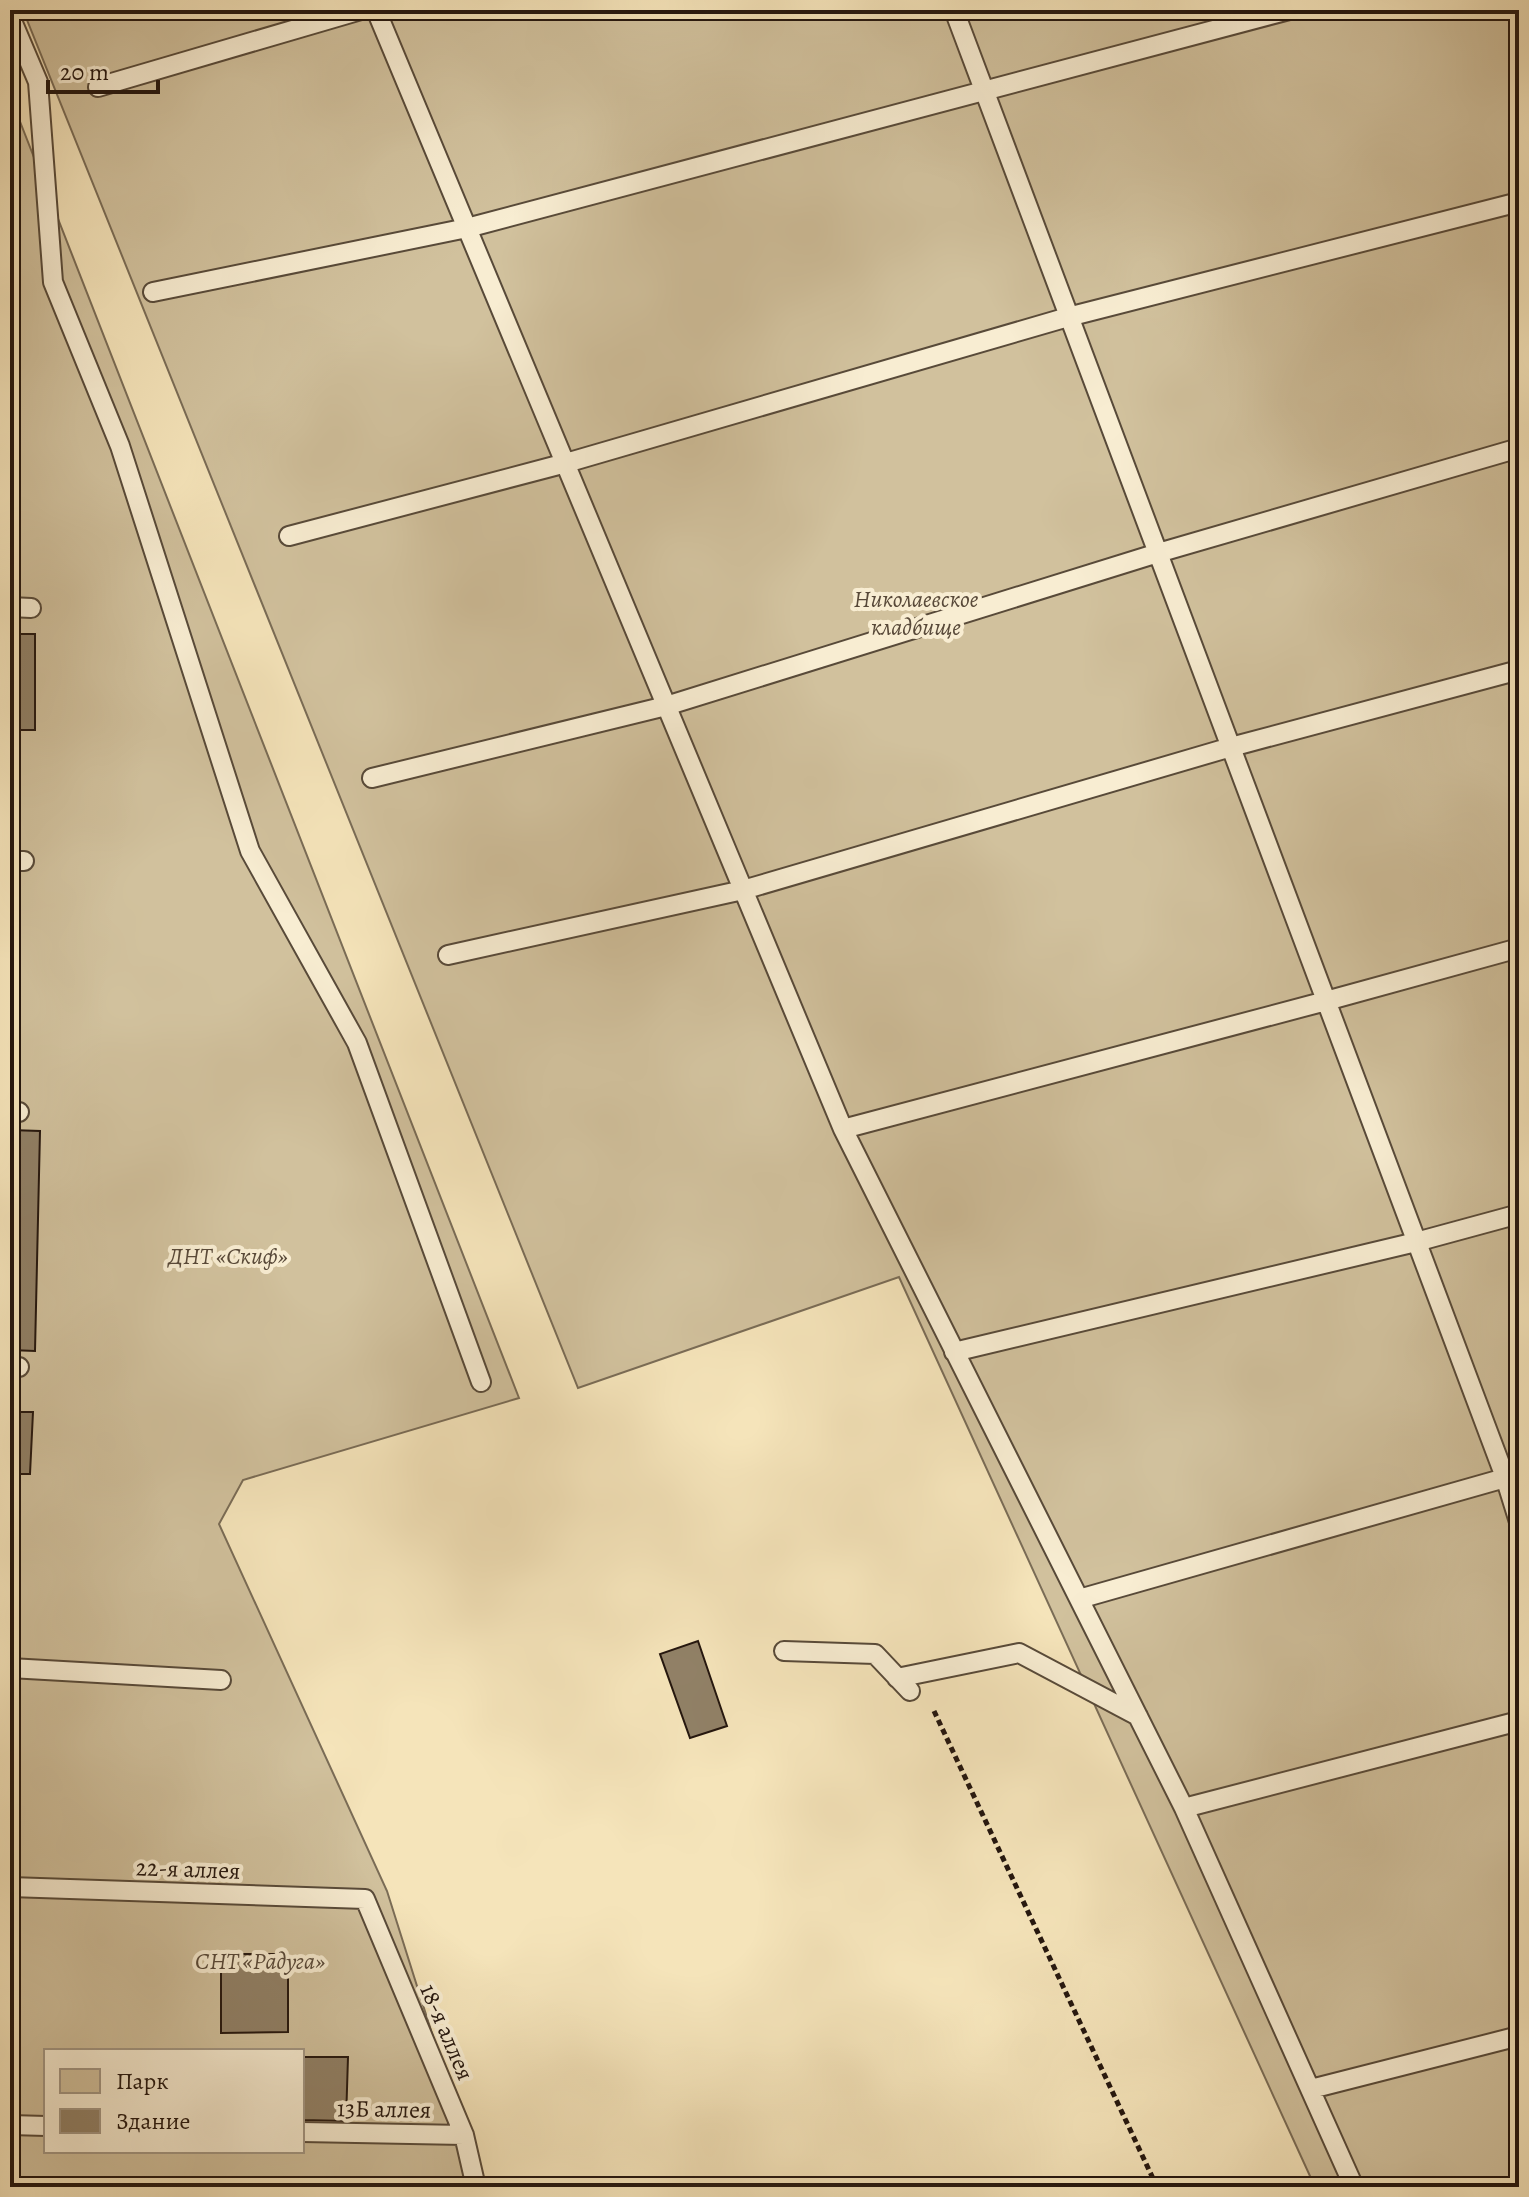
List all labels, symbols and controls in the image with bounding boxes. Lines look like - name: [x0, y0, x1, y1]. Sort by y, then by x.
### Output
- scale bar: [48, 44, 158, 94]
- text: 20 m: [60, 56, 109, 88]
- park label: Николаевское кладбище: [854, 583, 979, 643]
- park label: ДНТ «Скиф»: [166, 1240, 288, 1272]
- street label: 22-я аллея: [135, 1851, 241, 1887]
- park label: СНТ «Радуга»: [195, 1945, 325, 1977]
- street label: 18-я аллея: [412, 1979, 482, 2085]
- legend: [44, 2049, 304, 2153]
- text: Парк: [116, 2065, 169, 2097]
- street label: 13Б аллея: [337, 2092, 431, 2126]
- text: Здание: [116, 2105, 191, 2137]

